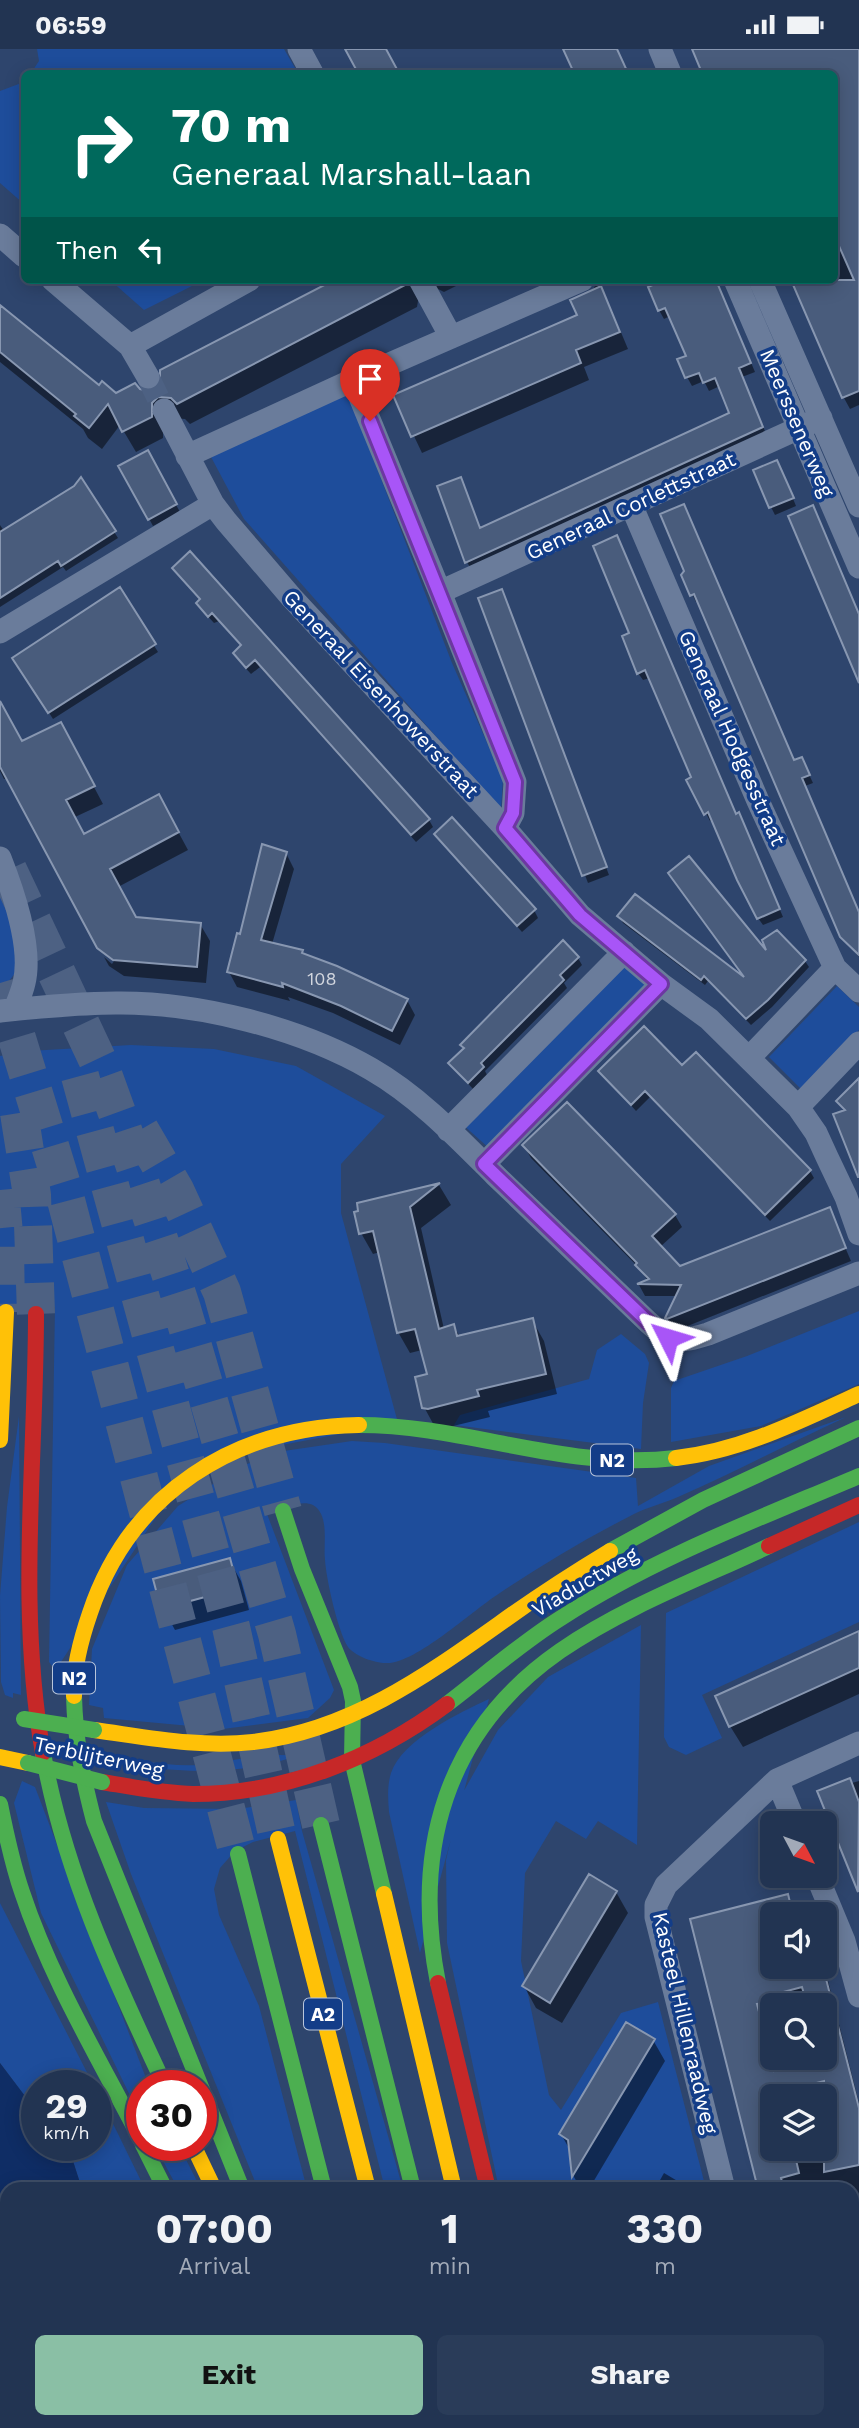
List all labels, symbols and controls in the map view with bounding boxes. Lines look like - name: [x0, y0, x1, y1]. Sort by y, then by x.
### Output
- text: 06:59: [35, 10, 107, 40]
- text: 70 m: [171, 96, 291, 154]
- icon: right: [56, 98, 147, 189]
- text: Generaal Marshall-laan: [171, 155, 532, 193]
- icon: left: [132, 231, 170, 269]
- text: Then: [56, 235, 118, 265]
- street label: Meerssenerweg: [755, 345, 840, 501]
- pin: [340, 349, 400, 421]
- icon: arrive: [351, 360, 389, 398]
- street label: Generaal Corlettstraat: [522, 446, 739, 565]
- street label: Generaal Eisenhowerstraat: [278, 584, 485, 803]
- street label: Generaal Hodgesstraat: [674, 626, 791, 849]
- house number: 108: [307, 968, 337, 989]
- position arrow: [631, 1301, 705, 1375]
- road number: N2: [591, 1445, 633, 1476]
- street label: Viaductweg: [527, 1541, 643, 1622]
- road number: N2: [53, 1663, 95, 1693]
- street label: Terblijterweg: [32, 1731, 167, 1783]
- north arrow: [760, 1811, 836, 1888]
- map controls: [760, 1811, 837, 2161]
- button: sound: [760, 1902, 837, 1979]
- street label: Kasteel Hillenraadweg: [648, 1909, 723, 2137]
- button: search: [760, 1993, 837, 2070]
- road number: A2: [304, 1999, 342, 2029]
- speed limit sign: 30: [126, 2070, 217, 2161]
- button: layers: [760, 2084, 837, 2161]
- text: 29: [45, 2085, 88, 2127]
- text: km/h: [43, 2122, 90, 2143]
- text: 07:00: [156, 2204, 273, 2253]
- text: 1: [441, 2204, 459, 2253]
- text: 330: [627, 2204, 703, 2253]
- text: Arrival: [178, 2253, 250, 2280]
- text: min: [429, 2253, 471, 2280]
- text: m: [654, 2253, 676, 2280]
- button: Exit: [35, 2335, 423, 2415]
- button: Share: [437, 2335, 824, 2415]

